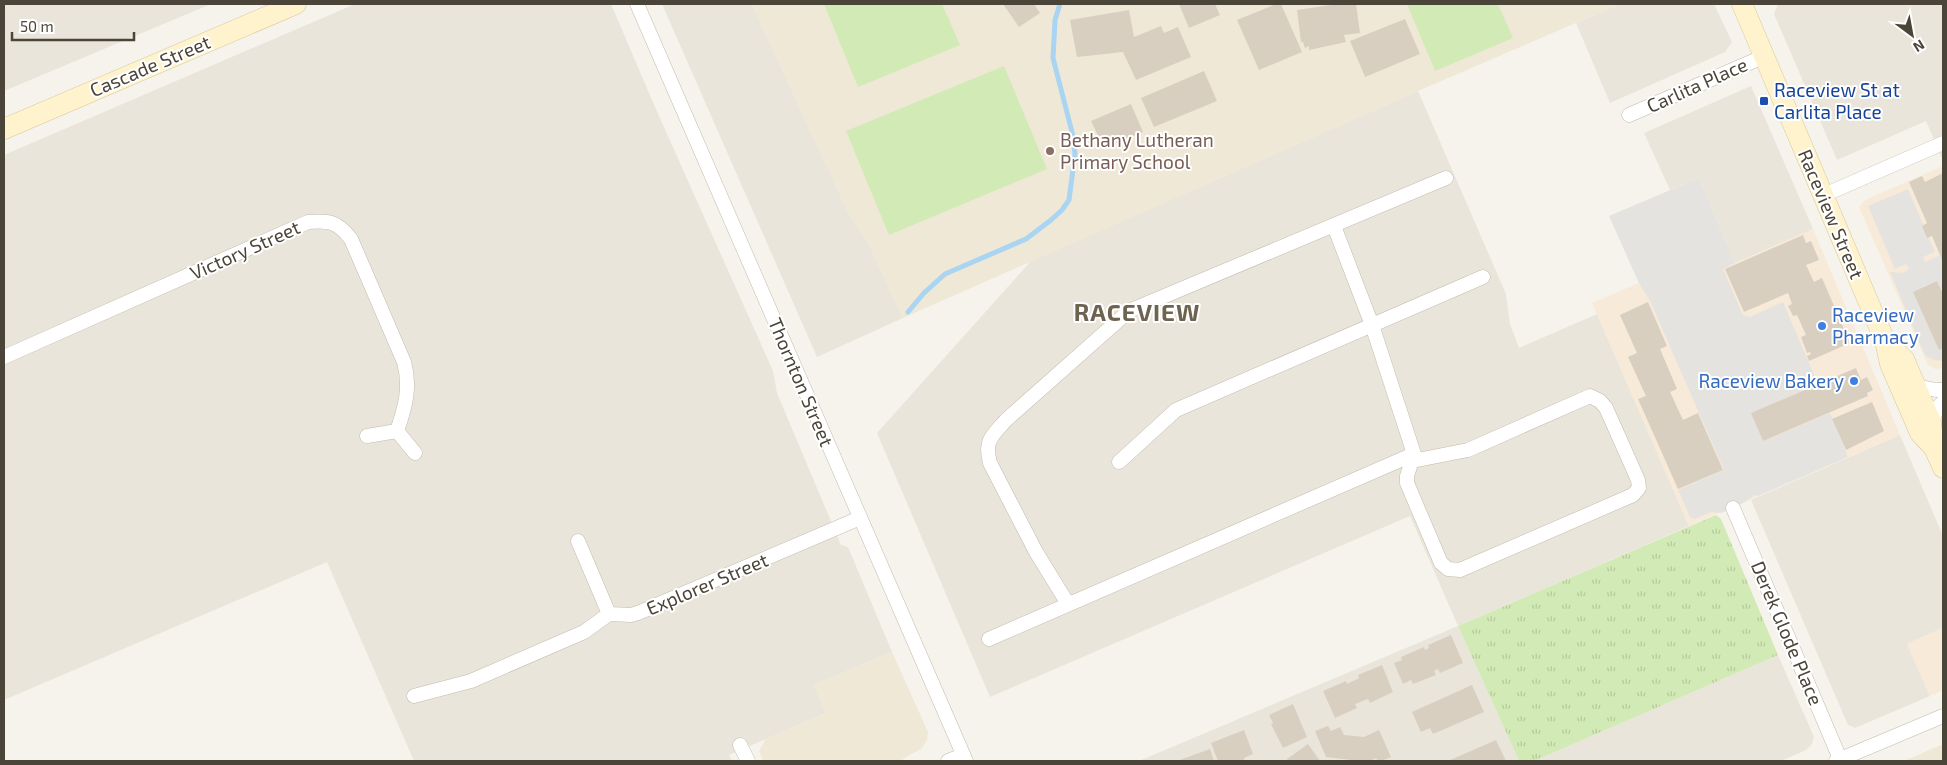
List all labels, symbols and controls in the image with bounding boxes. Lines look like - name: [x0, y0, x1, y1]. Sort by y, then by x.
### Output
- scale bar: [12, 10, 135, 42]
- north arrow: [1887, 10, 1937, 60]
- text: 50 m: [20, 17, 54, 35]
- street label: Cascade Street: [86, 30, 214, 101]
- text: N: [1910, 37, 1928, 56]
- street label: Carlita Place: [1643, 52, 1751, 117]
- place label: Raceview St at Carlita Place: [1774, 78, 1900, 123]
- marker: Raceview St at Carlita Place: [1758, 95, 1770, 107]
- place label: Bethany Lutheran Primary School: [1060, 128, 1214, 173]
- marker: Bethany Lutheran Primary School: [1044, 145, 1056, 157]
- street label: Raceview Street: [1794, 145, 1869, 282]
- street label: Victory Street: [186, 215, 303, 284]
- district label: RACEVIEW: [1074, 297, 1200, 326]
- place label: Raceview Pharmacy: [1832, 303, 1919, 348]
- street label: Thornton Street: [764, 314, 839, 450]
- marker: Raceview Pharmacy: [1816, 320, 1828, 332]
- place label: Raceview Bakery: [1699, 369, 1844, 392]
- marker: Raceview Bakery: [1848, 375, 1860, 387]
- street label: Explorer Street: [642, 548, 771, 620]
- street label: Derek Glode Place: [1747, 557, 1828, 708]

